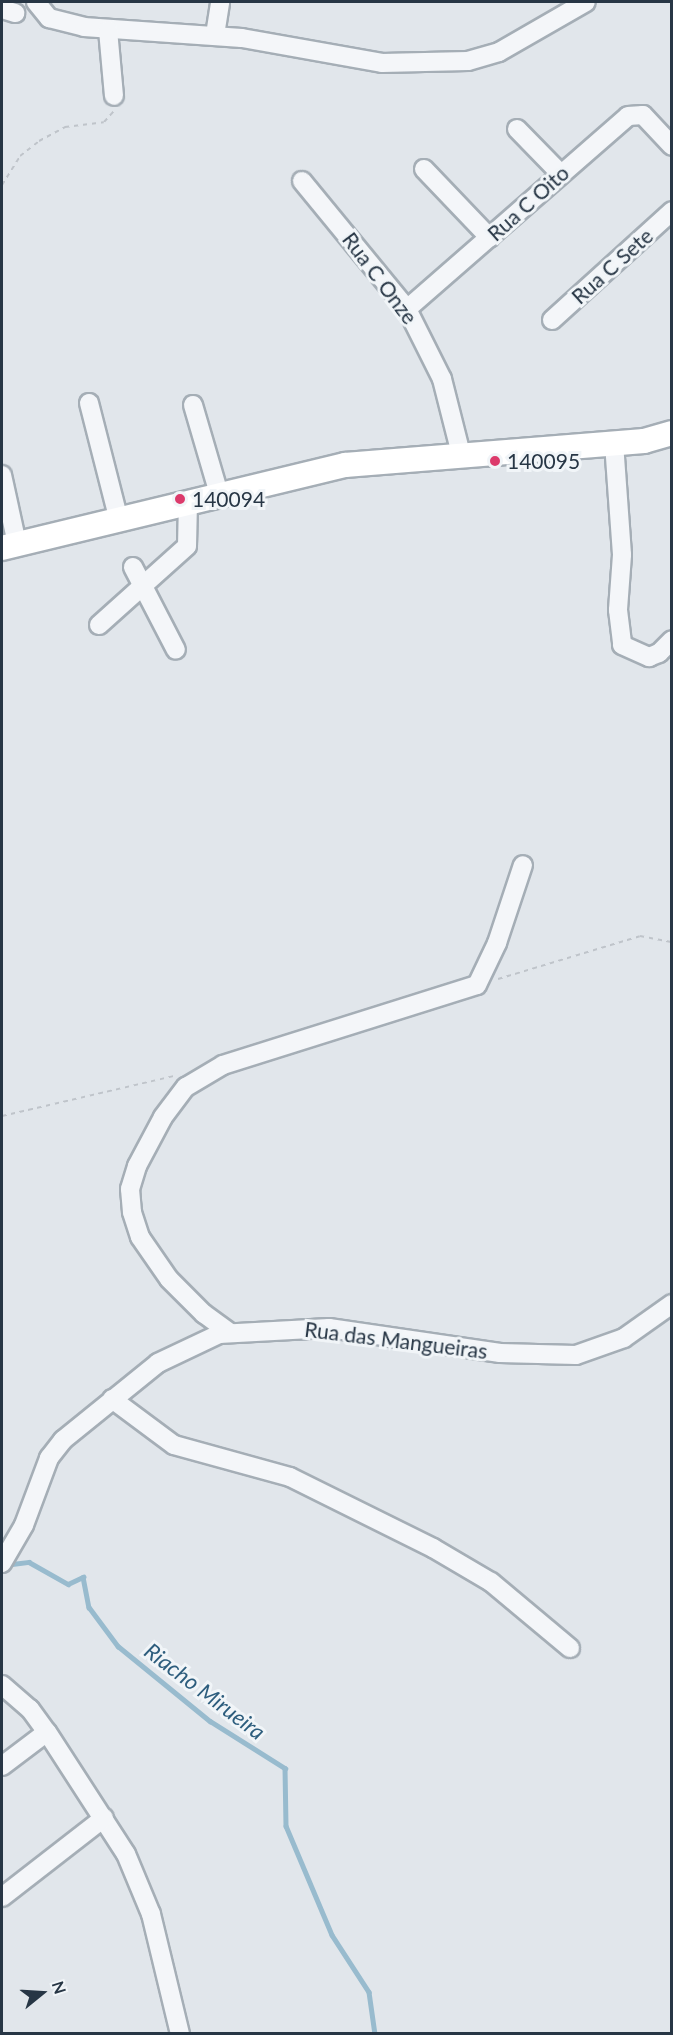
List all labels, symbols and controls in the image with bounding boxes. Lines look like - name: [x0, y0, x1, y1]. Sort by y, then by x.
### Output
- street label: Rua C Oito: [482, 160, 574, 246]
- street label: Rua C Sete: [566, 223, 658, 309]
- street label: Rua C Onze: [337, 227, 423, 329]
- place label: 140095: [507, 448, 580, 474]
- marker: 140095: [488, 454, 502, 468]
- place label: 140094: [192, 486, 265, 512]
- marker: 140094: [173, 492, 187, 506]
- street label: Rua das Mangueiras: [303, 1316, 489, 1364]
- water label: Riacho Mirueira: [140, 1637, 270, 1745]
- north arrow: [12, 1963, 72, 2023]
- text: N: [49, 1978, 71, 1996]

